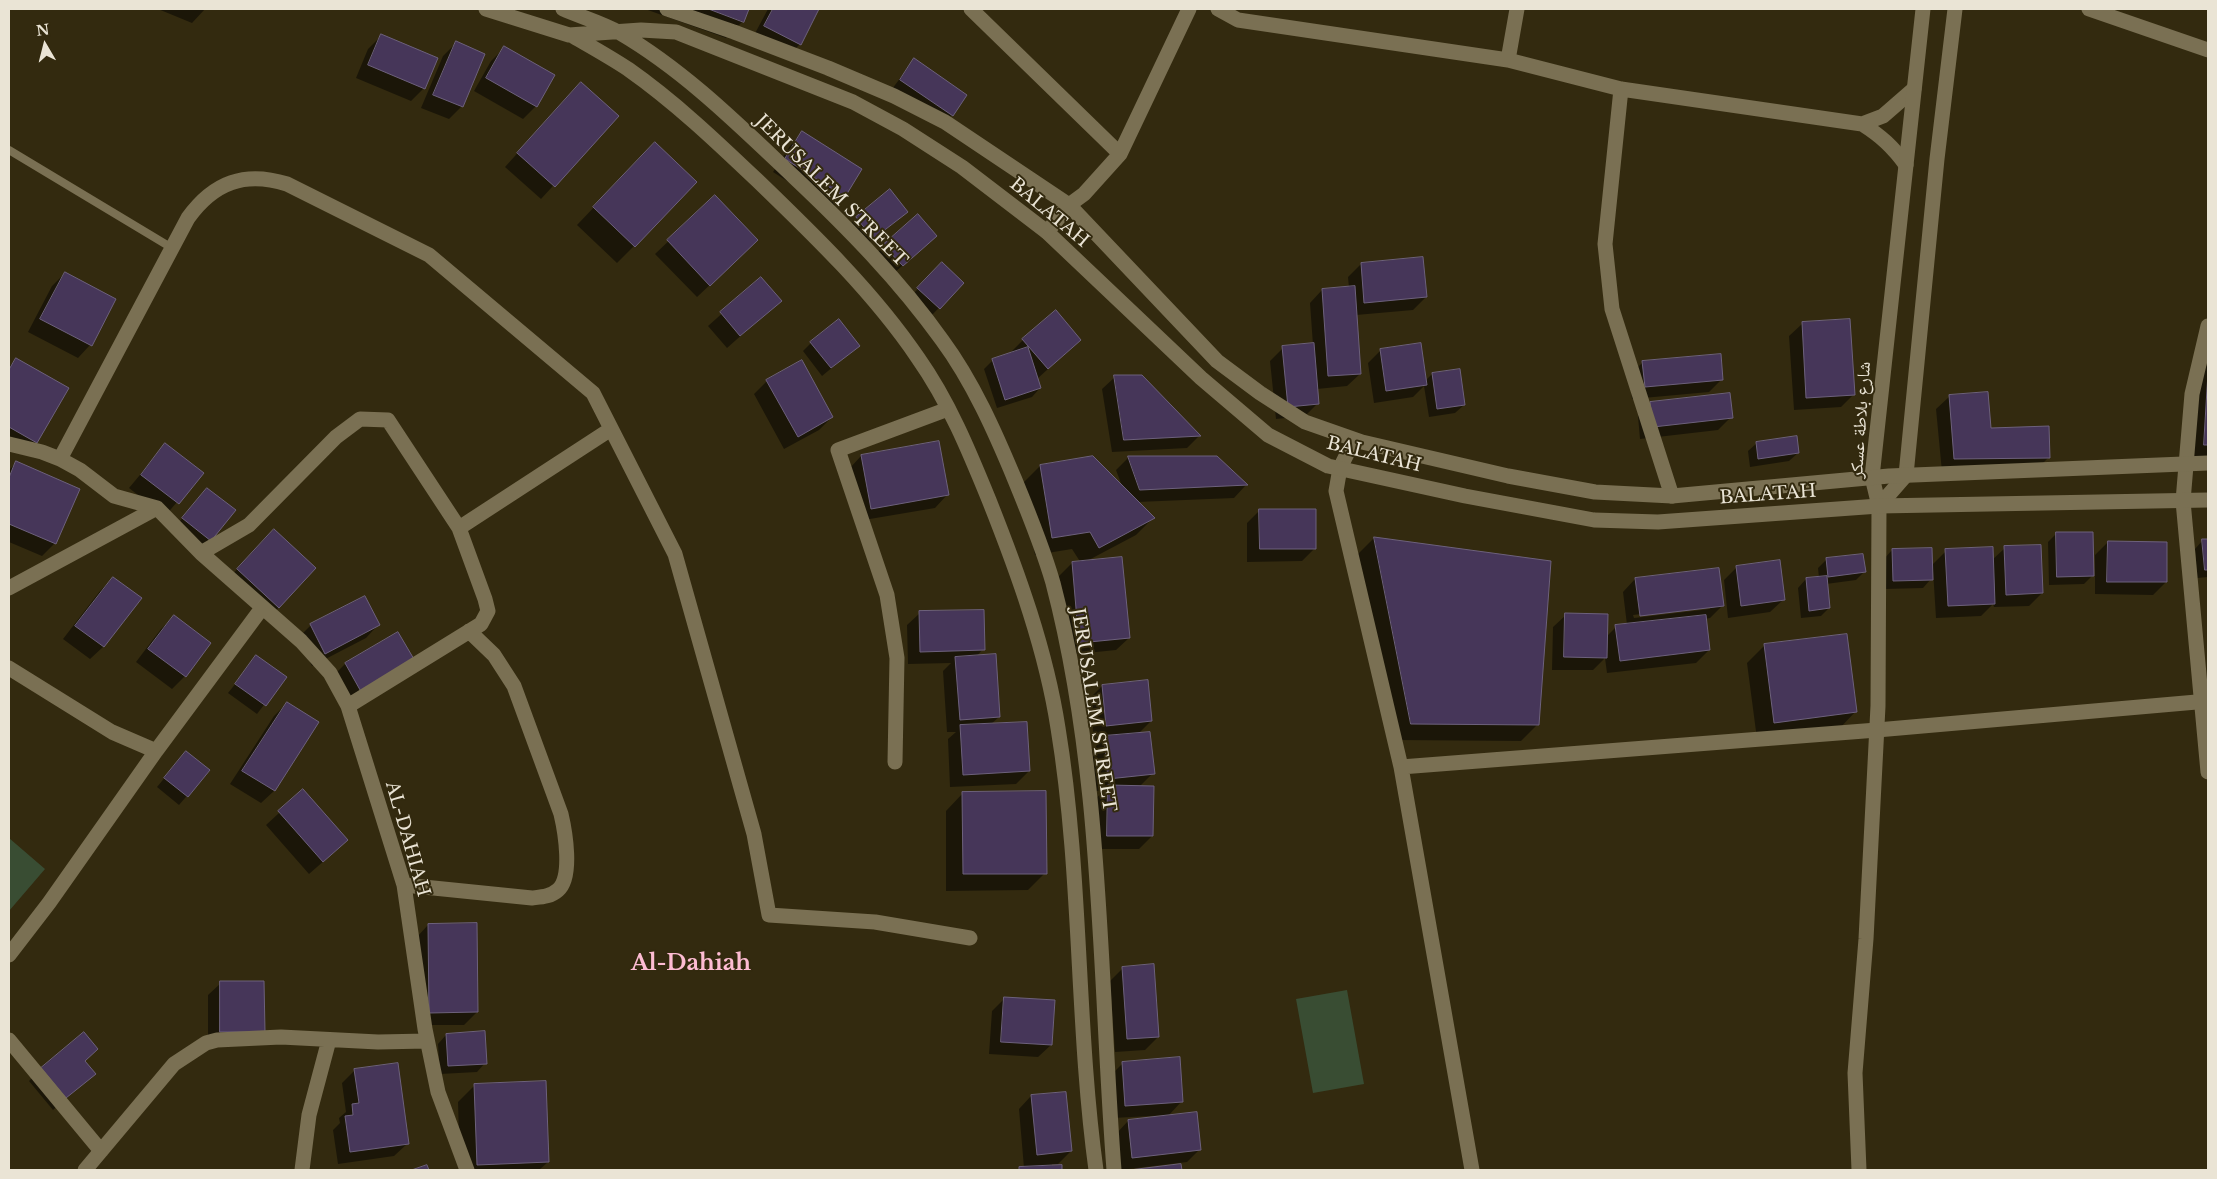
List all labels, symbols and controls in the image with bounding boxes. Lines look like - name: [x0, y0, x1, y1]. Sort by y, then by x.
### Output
- north arrow: [20, 20, 70, 70]
- text: N: [35, 20, 51, 40]
- street label: JERUSALEM STREET: [750, 110, 912, 272]
- street label: BALATAH: [1005, 174, 1093, 252]
- street label: شارع بلاطة عسكر: [1846, 361, 1876, 479]
- street label: BALATAH: [1324, 433, 1424, 477]
- street label: BALATAH: [1719, 481, 1817, 509]
- street label: JERUSALEM STREET: [1066, 606, 1120, 814]
- street label: AL-DAHIAH: [380, 779, 434, 899]
- district label: Al-Dahiah: [631, 951, 751, 977]

